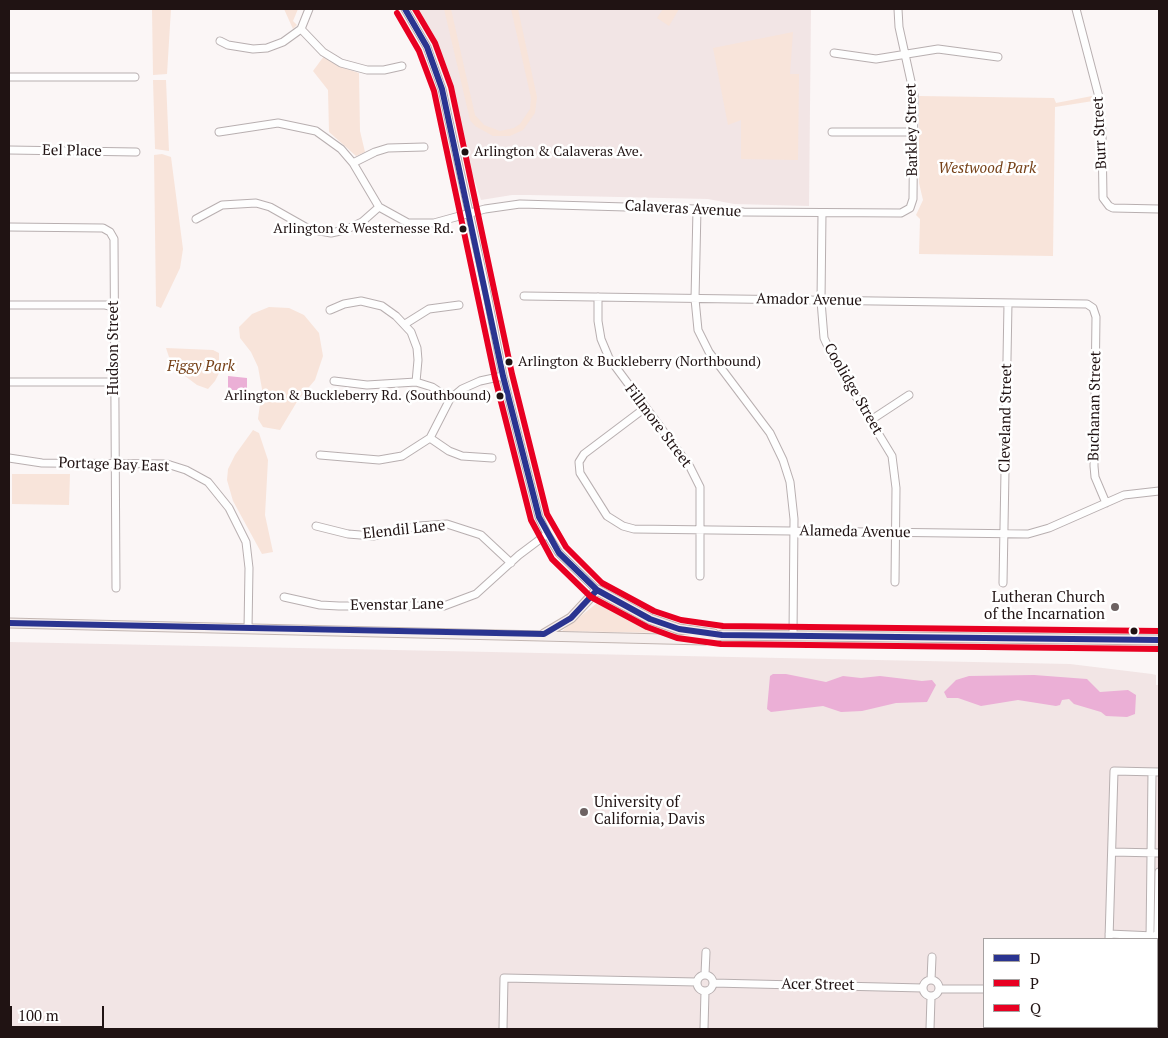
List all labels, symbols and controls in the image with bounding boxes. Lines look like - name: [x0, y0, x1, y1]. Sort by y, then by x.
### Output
- street label: Barkley Street: [902, 83, 922, 177]
- street label: Burr Street: [1089, 96, 1111, 170]
- street label: Eel Place: [42, 141, 102, 161]
- place label: Arlington & Calaveras Ave.: [474, 144, 643, 160]
- marker: Arlington & Calaveras Ave.: [460, 147, 470, 157]
- park label: Westwood Park: [938, 160, 1036, 178]
- street label: Calaveras Avenue: [624, 197, 742, 221]
- place label: Arlington & Westernesse Rd.: [273, 221, 454, 237]
- marker: Arlington & Westernesse Rd.: [458, 224, 468, 234]
- street label: Amador Avenue: [756, 290, 862, 310]
- street label: Hudson Street: [105, 300, 123, 396]
- street label: Coolidge Street: [820, 340, 886, 438]
- street label: Buchanan Street: [1085, 351, 1105, 461]
- place label: Arlington & Buckleberry (Northbound): [518, 354, 761, 370]
- marker: Arlington & Buckleberry (Northbound): [504, 357, 514, 367]
- park label: Figgy Park: [167, 358, 235, 376]
- street label: Cleveland Street: [996, 363, 1016, 473]
- street label: Fillmore Street: [621, 381, 695, 471]
- place label: Arlington & Buckleberry Rd. (Southbound): [224, 388, 491, 404]
- marker: Arlington & Buckleberry Rd. (Southbound): [495, 391, 505, 401]
- street label: Portage Bay East: [58, 454, 170, 476]
- street label: Elendil Lane: [362, 517, 446, 543]
- street label: Alameda Avenue: [799, 522, 911, 542]
- place label: Lutheran Church of the Incarnation: [984, 589, 1105, 624]
- street label: Evenstar Lane: [350, 595, 444, 615]
- marker: Lutheran Church of the Incarnation: [1109, 601, 1121, 613]
- unlabelled marker: [1129, 626, 1139, 636]
- place label: University of California, Davis: [594, 794, 705, 829]
- marker: University of California, Davis: [578, 806, 590, 818]
- legend: [983, 938, 1158, 1028]
- text: D: [1030, 948, 1041, 968]
- text: P: [1030, 973, 1039, 993]
- street label: Acer Street: [781, 975, 855, 995]
- scale bar: [12, 996, 106, 1028]
- text: Q: [1030, 998, 1041, 1018]
- text: 100 m: [18, 1005, 59, 1025]

